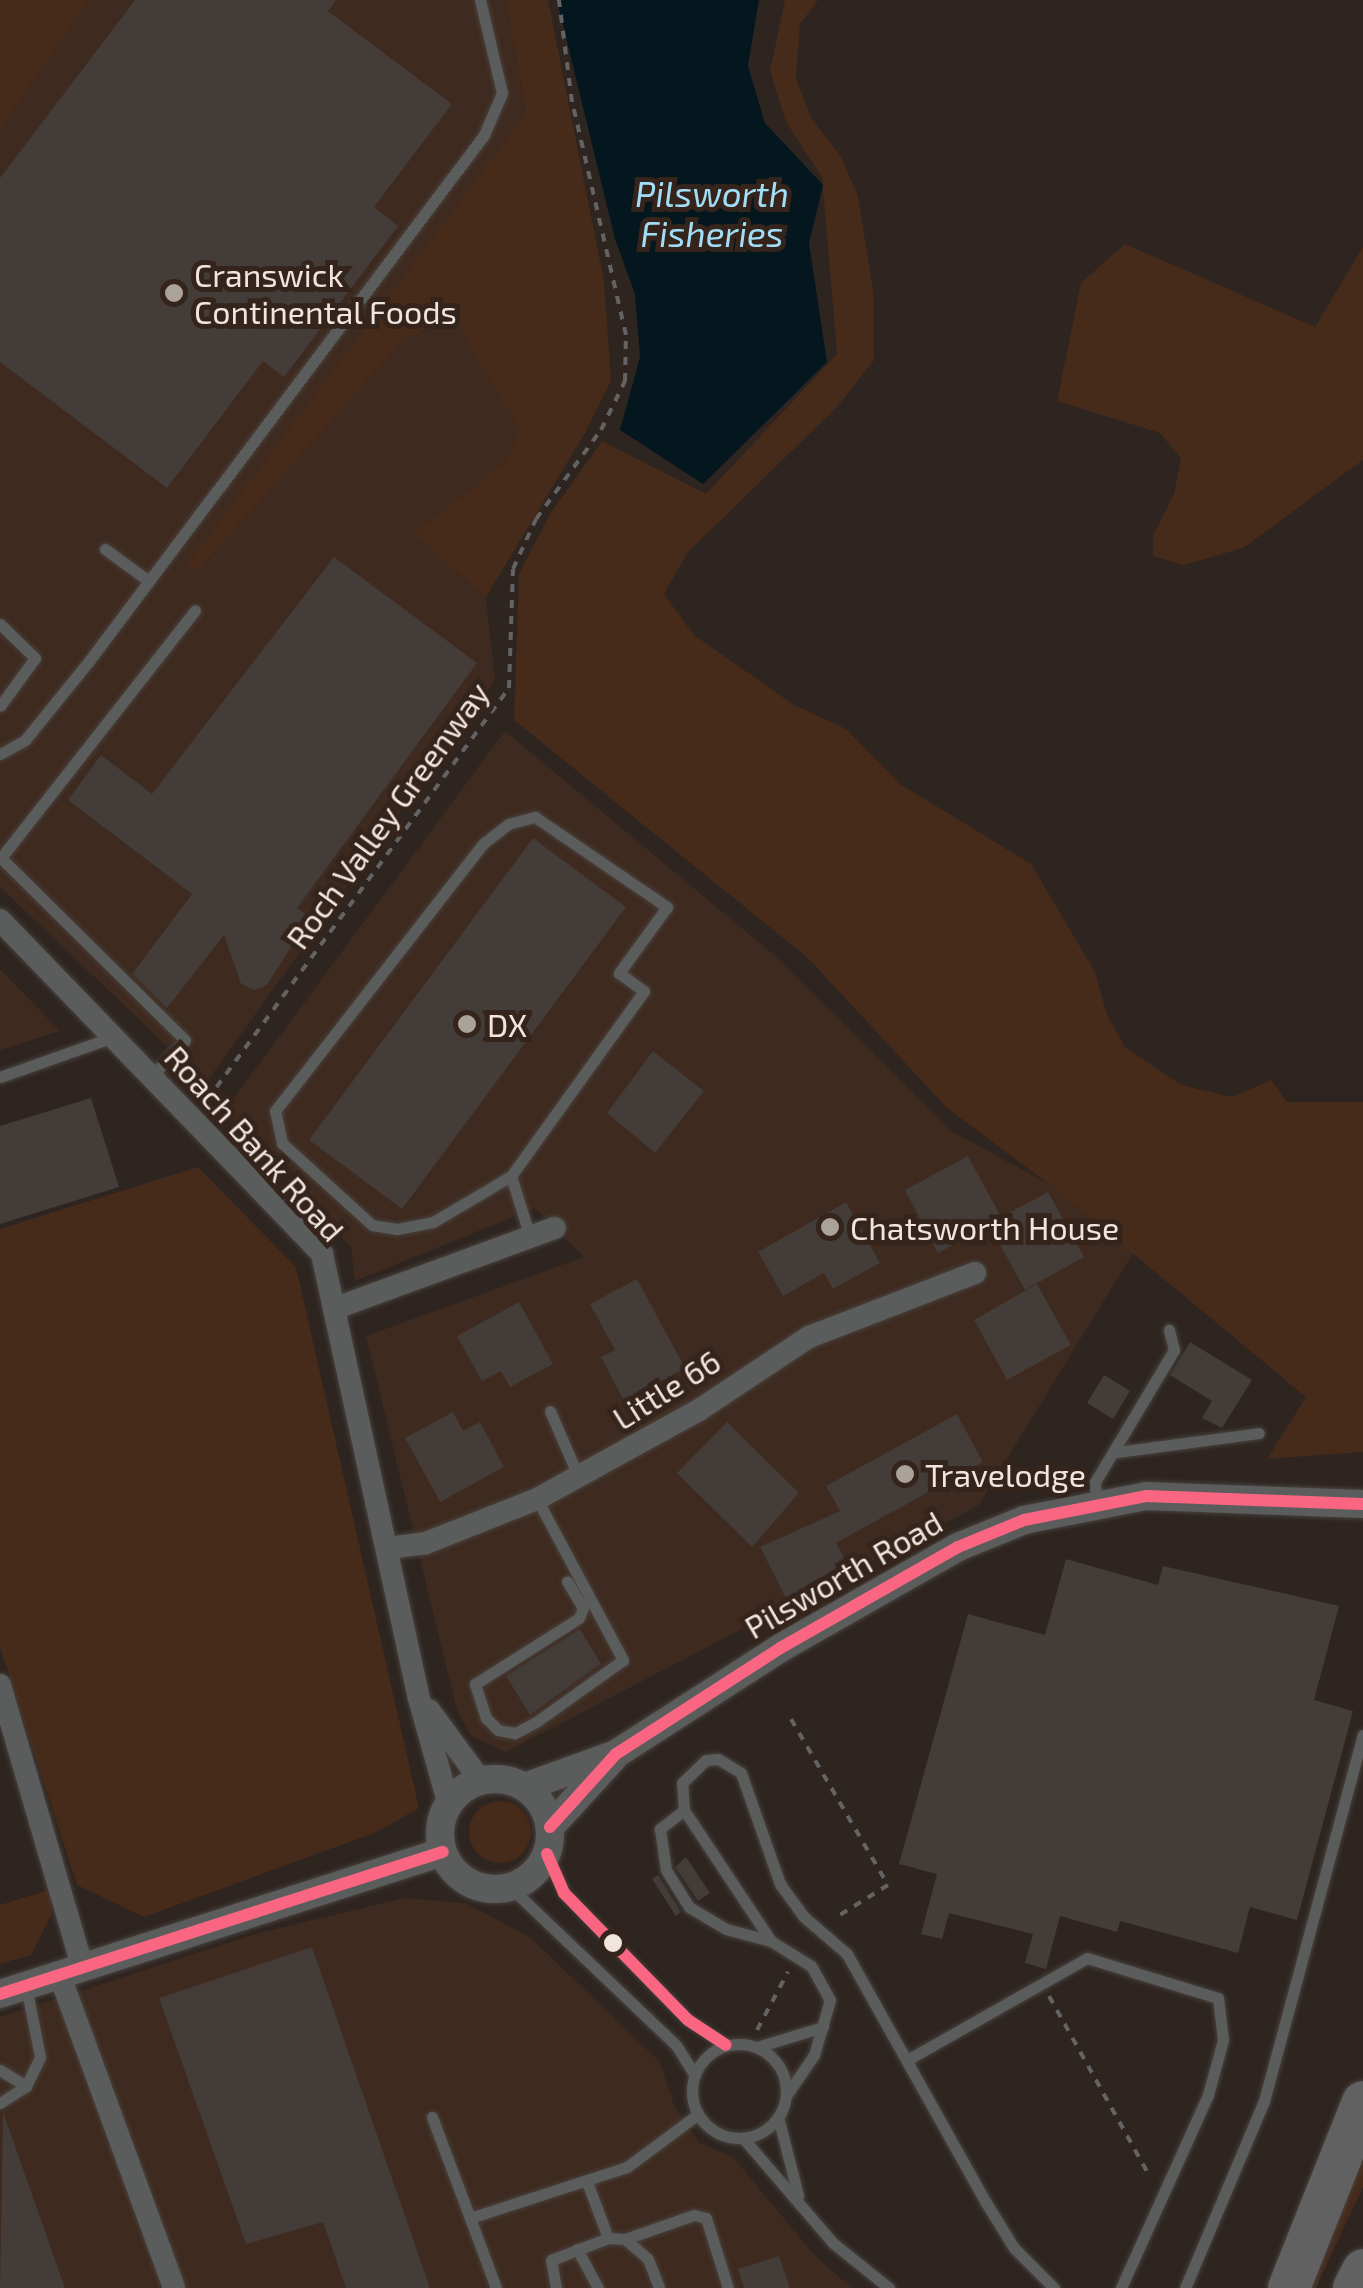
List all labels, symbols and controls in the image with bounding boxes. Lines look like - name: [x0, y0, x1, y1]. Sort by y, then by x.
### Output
- water label: Pilsworth Fisheries: [635, 172, 789, 254]
- place label: Cranswick Continental Foods: [194, 256, 458, 331]
- marker: Cranswick Continental Foods: [163, 282, 185, 304]
- street label: Roch Valley Greenway: [277, 674, 497, 956]
- place label: DX: [487, 1005, 527, 1043]
- marker: DX: [456, 1013, 478, 1035]
- street label: Roach Bank Road: [157, 1037, 353, 1249]
- place label: Chatsworth House: [850, 1208, 1119, 1246]
- marker: Chatsworth House: [819, 1216, 841, 1238]
- street label: Little 66: [605, 1341, 727, 1437]
- place label: Travelodge: [925, 1455, 1086, 1493]
- marker: Travelodge: [894, 1463, 916, 1485]
- street label: Pilsworth Road: [737, 1502, 949, 1646]
- unlabelled marker: [603, 1933, 623, 1953]

